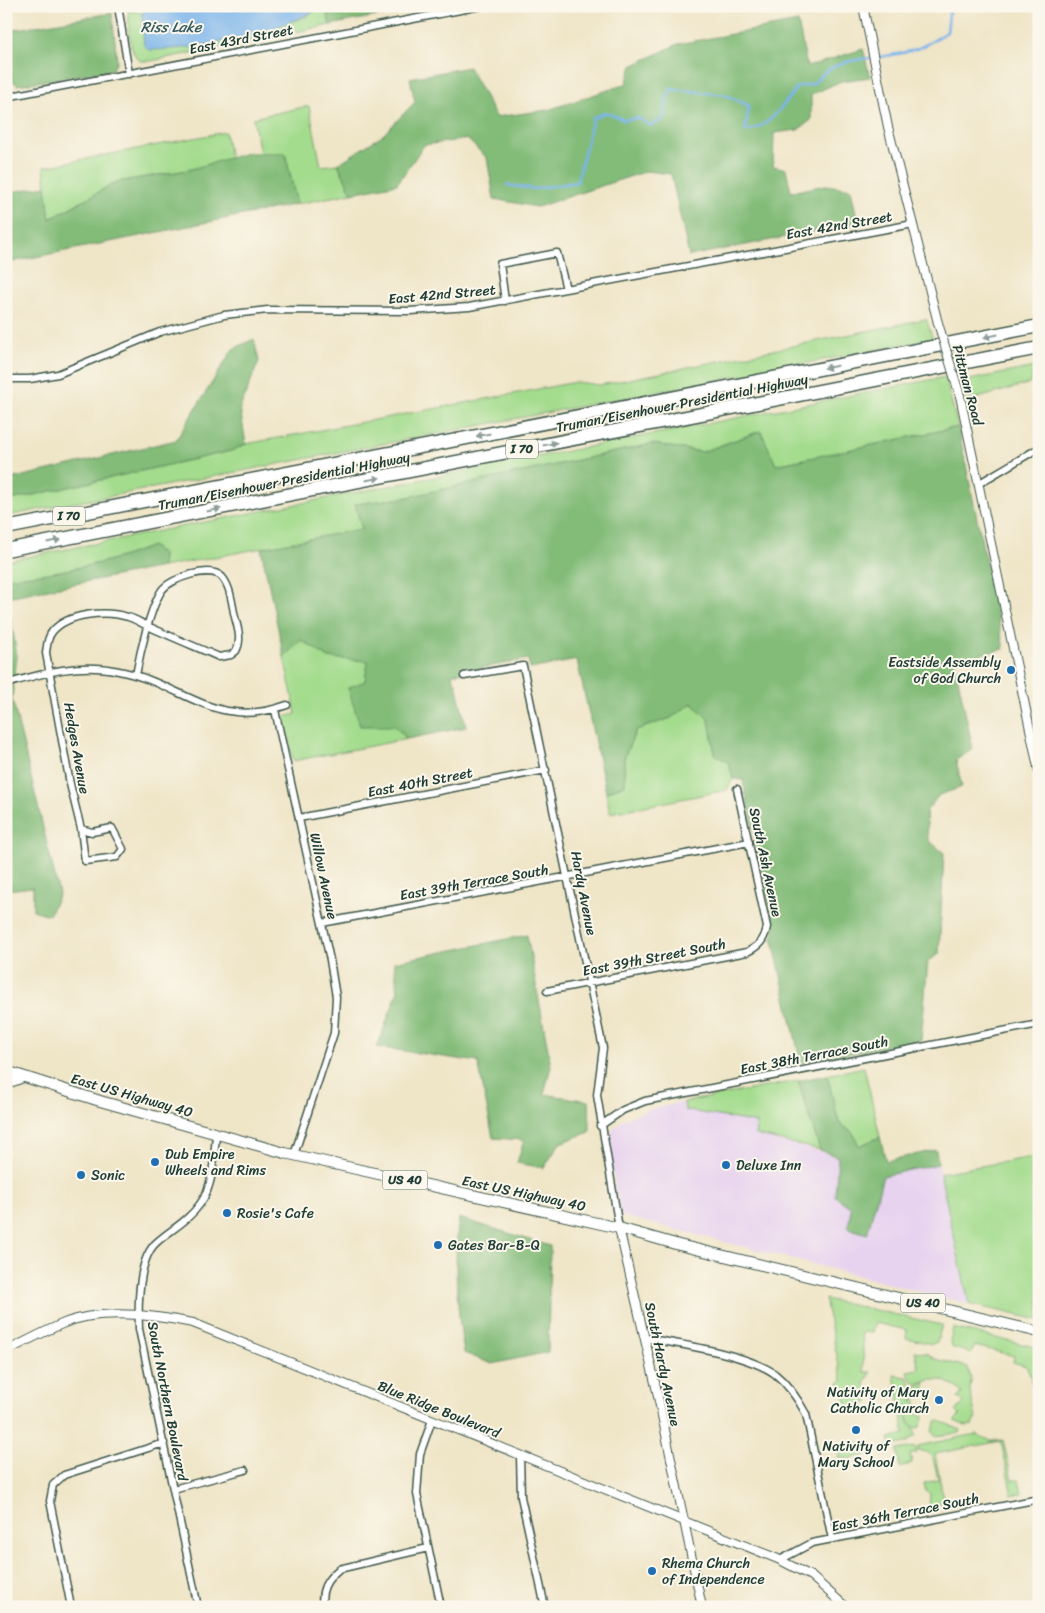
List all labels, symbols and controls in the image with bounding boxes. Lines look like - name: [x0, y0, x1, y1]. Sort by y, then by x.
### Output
- water label: Riss Lake: [141, 14, 203, 40]
- street label: East 43rd Street: [187, 17, 295, 62]
- street label: East 42nd Street: [784, 204, 894, 247]
- street label: East 42nd Street: [387, 277, 497, 312]
- one-way arrow: [982, 332, 998, 340]
- street label: Pittman Road: [945, 342, 991, 430]
- one-way arrow: [824, 363, 839, 371]
- street label: Truman/Eisenhower Presidential Highway: [554, 367, 811, 440]
- one-way arrow: [475, 431, 491, 439]
- road number: I 70: [506, 439, 538, 458]
- one-way arrow: [542, 440, 557, 448]
- street label: Truman/Eisenhower Presidential Highway: [156, 445, 413, 518]
- one-way arrow: [365, 474, 381, 482]
- one-way arrow: [206, 505, 222, 513]
- road number: I 70: [53, 506, 85, 526]
- one-way arrow: [47, 537, 62, 545]
- place label: Eastside Assembly of God Church: [888, 650, 1002, 691]
- marker: Eastside Assembly of God Church: [1005, 664, 1017, 676]
- street label: Hedges Avenue: [56, 700, 97, 796]
- street label: East 40th Street: [365, 760, 475, 805]
- street label: South Ash Avenue: [742, 805, 789, 919]
- street label: Willow Avenue: [302, 831, 345, 922]
- street label: Hardy Avenue: [563, 849, 604, 938]
- street label: East 39th Terrace South: [398, 857, 550, 908]
- street label: East 39th Street South: [580, 931, 728, 984]
- street label: East 38th Terrace South: [738, 1029, 890, 1082]
- street label: East US Highway 40: [68, 1066, 196, 1125]
- place label: Dub Empire Wheels and Rims: [165, 1142, 267, 1183]
- place label: Deluxe Inn: [736, 1153, 802, 1178]
- marker: Dub Empire Wheels and Rims: [149, 1156, 161, 1168]
- marker: Deluxe Inn: [720, 1159, 732, 1171]
- place label: Sonic: [91, 1163, 125, 1188]
- street label: East US Highway 40: [460, 1168, 588, 1219]
- marker: Sonic: [75, 1169, 87, 1181]
- road number: US 40: [382, 1170, 428, 1190]
- place label: Rosie's Cafe: [237, 1201, 314, 1226]
- marker: Rosie's Cafe: [221, 1207, 233, 1219]
- place label: Gates Bar-B-Q: [448, 1233, 540, 1258]
- marker: Gates Bar-B-Q: [432, 1239, 444, 1251]
- road number: US 40: [900, 1294, 946, 1312]
- street label: South Hardy Avenue: [637, 1300, 688, 1429]
- street label: South Northern Boulevard: [140, 1319, 196, 1485]
- street label: Blue Ridge Boulevard: [374, 1373, 505, 1446]
- place label: Nativity of Mary Catholic Church: [827, 1380, 930, 1421]
- marker: Nativity of Mary Catholic Church: [933, 1394, 945, 1406]
- marker: Nativity of Mary School: [850, 1424, 862, 1436]
- place label: Nativity of Mary School: [818, 1434, 895, 1475]
- street label: East 36th Terrace South: [829, 1486, 981, 1539]
- place label: Rhema Church of Independence: [662, 1551, 765, 1592]
- marker: Rhema Church of Independence: [646, 1565, 658, 1577]

